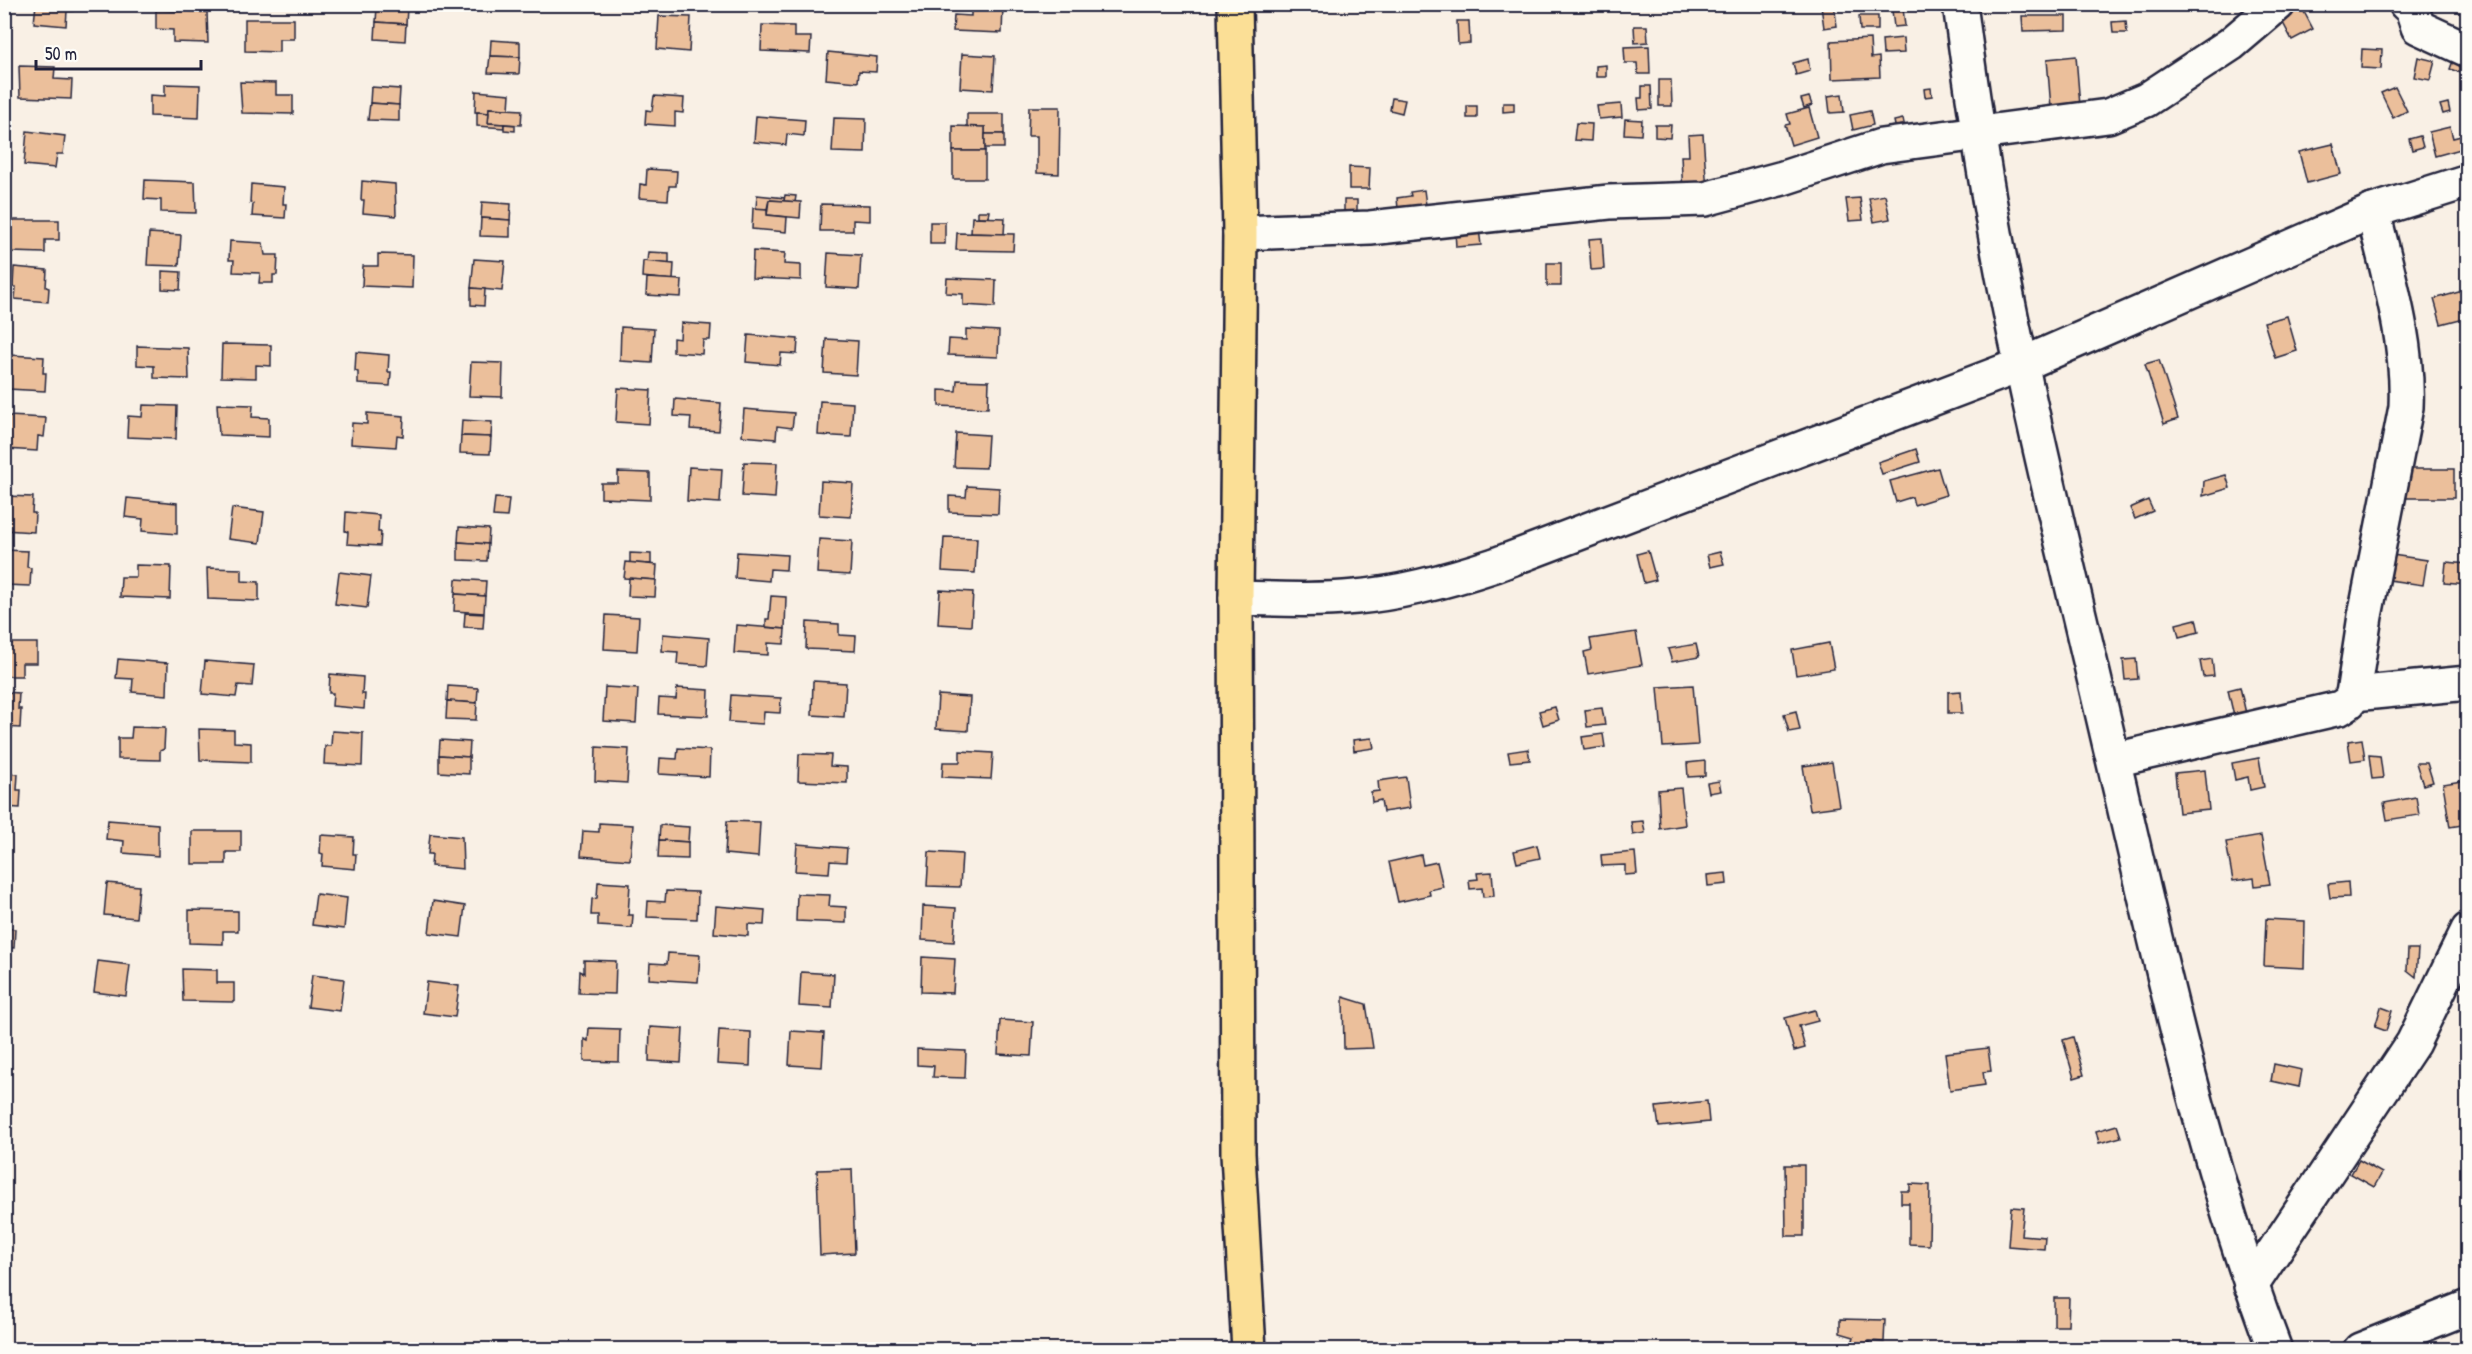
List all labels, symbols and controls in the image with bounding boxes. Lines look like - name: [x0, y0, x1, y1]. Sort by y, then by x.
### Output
- scale bar: [36, 33, 201, 71]
- text: 50 m: [45, 41, 77, 66]

